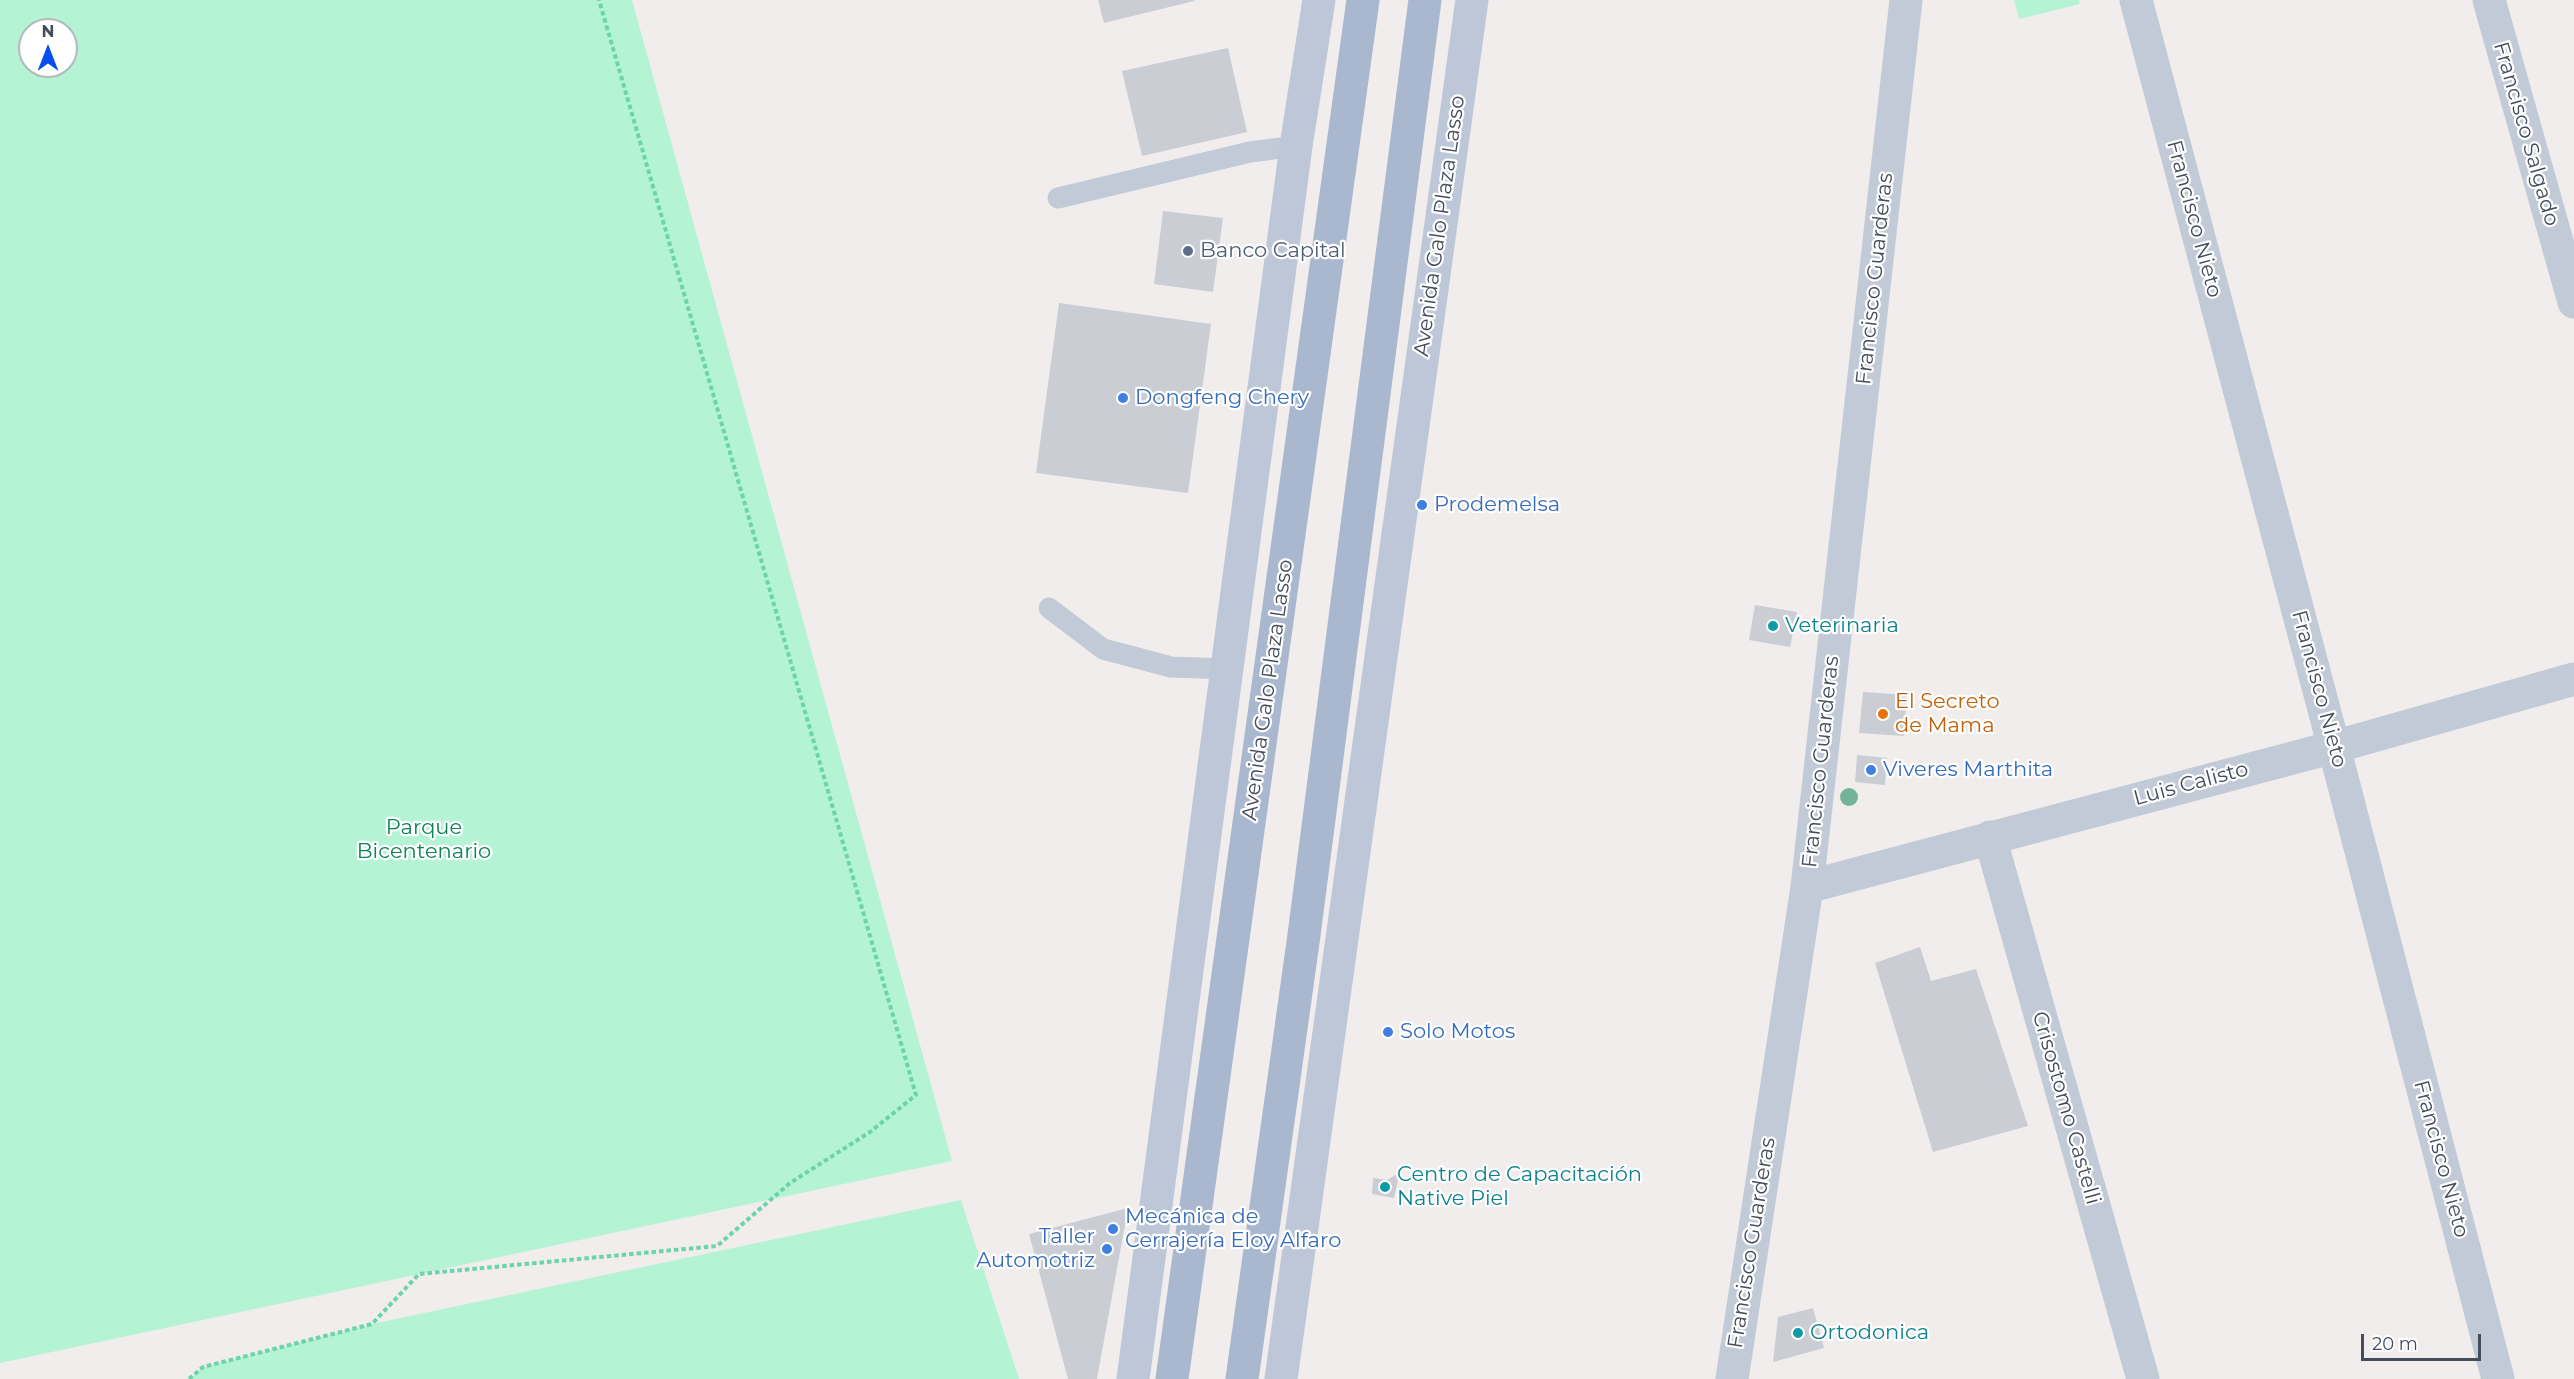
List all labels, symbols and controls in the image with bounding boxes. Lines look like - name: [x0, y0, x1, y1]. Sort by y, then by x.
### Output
- north arrow: [18, 18, 78, 78]
- text: N: [42, 22, 54, 41]
- street label: Francisco Salgado: [2488, 39, 2564, 229]
- street label: Avenida Galo Plaza Lasso: [1409, 94, 1471, 358]
- street label: Francisco Nieto: [2161, 138, 2227, 300]
- street label: Francisco Guarderas: [1851, 172, 1899, 386]
- place label: Banco Capital: [1200, 238, 1346, 264]
- marker: Banco Capital: [1181, 244, 1195, 258]
- place label: Dongfeng Chery: [1135, 385, 1309, 411]
- marker: Dongfeng Chery: [1116, 391, 1130, 405]
- place label: Prodemelsa: [1434, 492, 1560, 518]
- marker: Prodemelsa: [1415, 498, 1429, 512]
- street label: Avenida Galo Plaza Lasso: [1237, 558, 1299, 822]
- street label: Francisco Nieto: [2286, 608, 2352, 770]
- place label: Veterinaria: [1785, 613, 1899, 639]
- marker: Veterinaria: [1766, 619, 1780, 633]
- street label: Francisco Guarderas: [1797, 655, 1845, 869]
- place label: El Secreto de Mama: [1895, 689, 2000, 739]
- marker: El Secreto de Mama: [1876, 707, 1890, 721]
- place label: Viveres Marthita: [1883, 757, 2053, 783]
- street label: Luis Calisto: [2131, 757, 2251, 811]
- marker: Viveres Marthita: [1864, 763, 1878, 777]
- park label: Parque Bicentenario: [357, 815, 491, 865]
- street label: Crisostomo Castelli: [2026, 1008, 2106, 1208]
- place label: Solo Motos: [1400, 1019, 1515, 1045]
- marker: Solo Motos: [1381, 1025, 1395, 1039]
- street label: Francisco Nieto: [2408, 1078, 2474, 1240]
- street label: Francisco Guarderas: [1723, 1136, 1781, 1350]
- place label: Centro de Capacitación Native Piel: [1397, 1162, 1642, 1212]
- marker: Centro de Capacitación Native Piel: [1378, 1180, 1392, 1194]
- place label: Mecánica de Cerrajería Eloy Alfaro: [1125, 1204, 1341, 1254]
- marker: Mecánica de Cerrajería Eloy Alfaro: [1106, 1222, 1120, 1236]
- place label: Taller Automotriz: [976, 1224, 1095, 1274]
- marker: Taller Automotriz: [1100, 1242, 1114, 1256]
- place label: Ortodonica: [1810, 1320, 1929, 1346]
- scale bar: [2364, 1322, 2484, 1360]
- marker: Ortodonica: [1791, 1326, 1805, 1340]
- text: 20 m: [2372, 1333, 2418, 1355]

